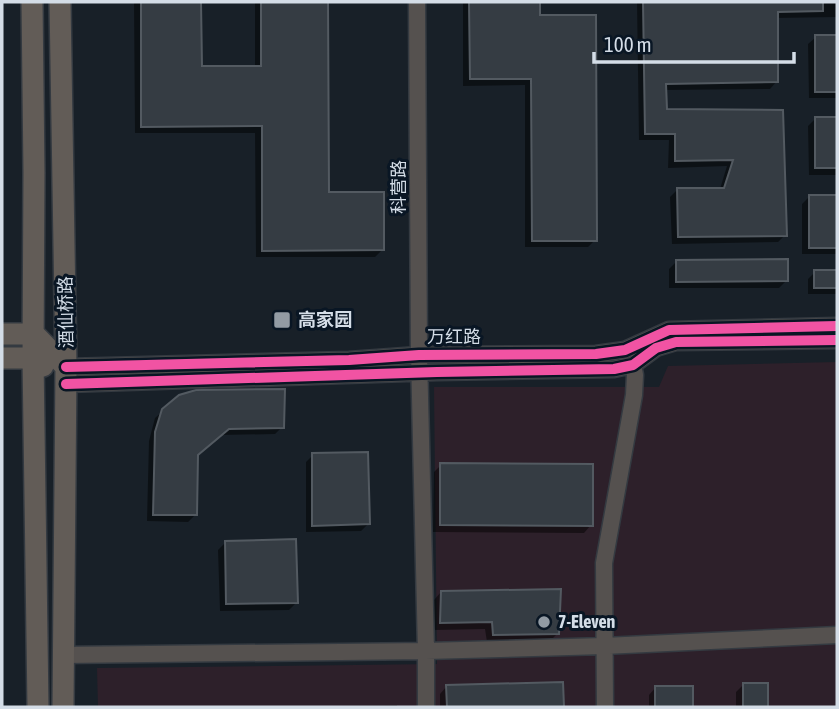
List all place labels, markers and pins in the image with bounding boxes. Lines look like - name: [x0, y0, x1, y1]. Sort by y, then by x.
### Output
- place label: 高家园: [298, 309, 352, 330]
- marker: 高家园: [272, 310, 292, 330]
- place label: 7-Eleven: [558, 611, 616, 632]
- marker: 7-Eleven: [536, 614, 552, 630]

